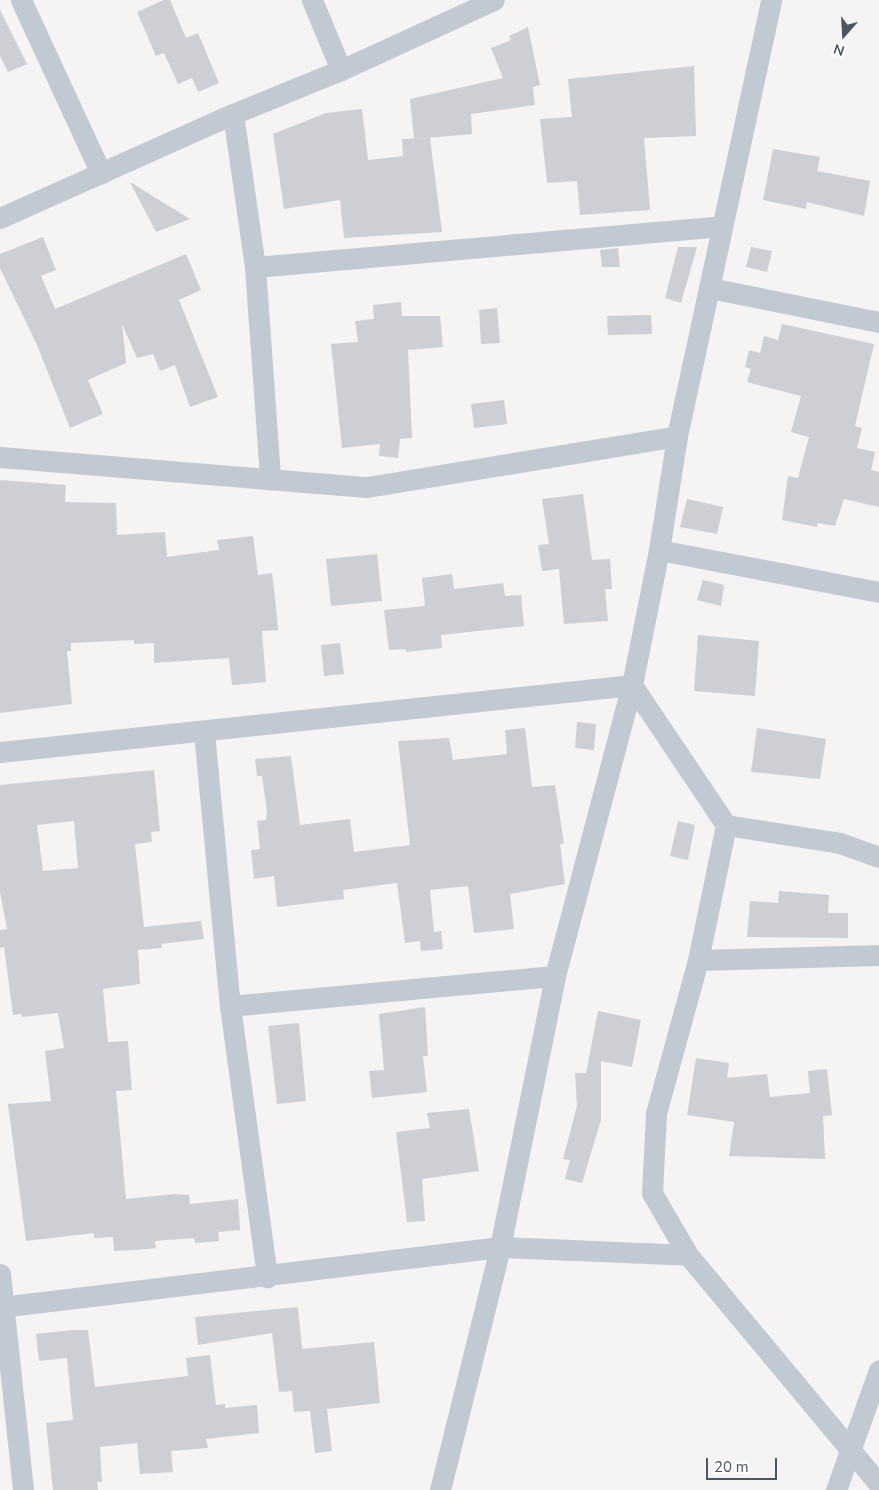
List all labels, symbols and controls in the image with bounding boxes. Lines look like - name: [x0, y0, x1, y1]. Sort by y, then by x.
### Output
- north arrow: [819, 10, 869, 60]
- text: N: [831, 39, 847, 60]
- scale bar: [709, 1448, 780, 1480]
- text: 20 m: [714, 1457, 749, 1477]

